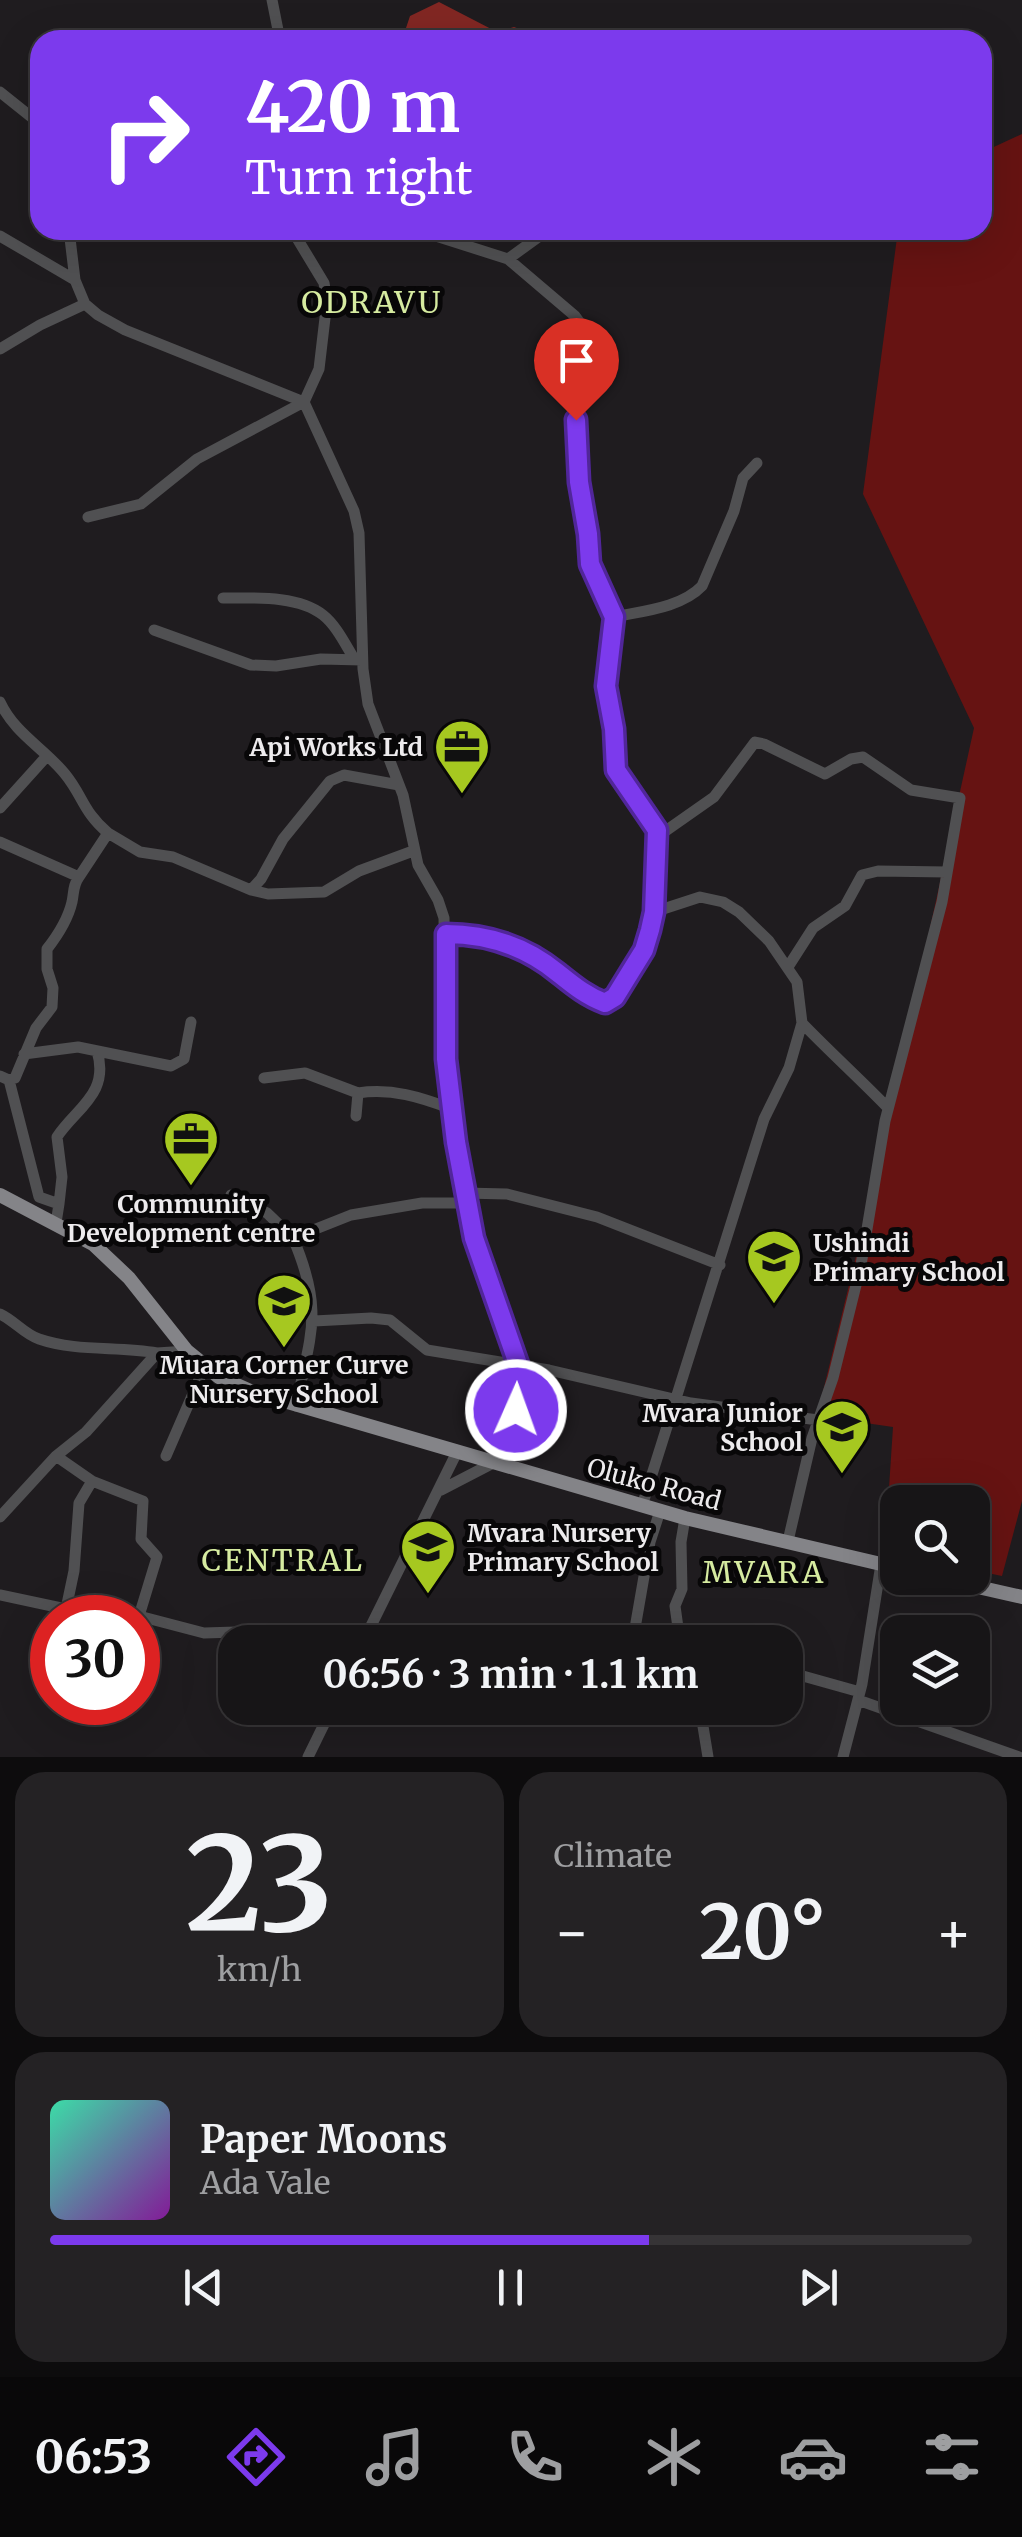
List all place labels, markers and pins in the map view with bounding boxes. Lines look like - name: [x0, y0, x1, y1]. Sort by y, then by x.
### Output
- pin: [534, 318, 619, 421]
- office icon: Api Works Ltd: [432, 717, 492, 796]
- place label: Api Works Ltd: [249, 731, 423, 763]
- office icon: Community Development centre: [161, 1109, 221, 1188]
- place label: Community Development centre: [67, 1188, 315, 1249]
- school or university icon: Ushindi Primary School: [744, 1227, 804, 1306]
- place label: Ushindi Primary School: [813, 1227, 1005, 1288]
- school or university icon: Muara Corner Curve Nursery School: [254, 1271, 314, 1350]
- place label: Muara Corner Curve Nursery School: [159, 1349, 409, 1410]
- place label: Mvara Junior School: [642, 1397, 803, 1458]
- school or university icon: Mvara Junior School: [812, 1397, 872, 1476]
- school or university icon: Mvara Nursery Primary School: [398, 1517, 458, 1596]
- place label: Mvara Nursery Primary School: [467, 1517, 659, 1578]

